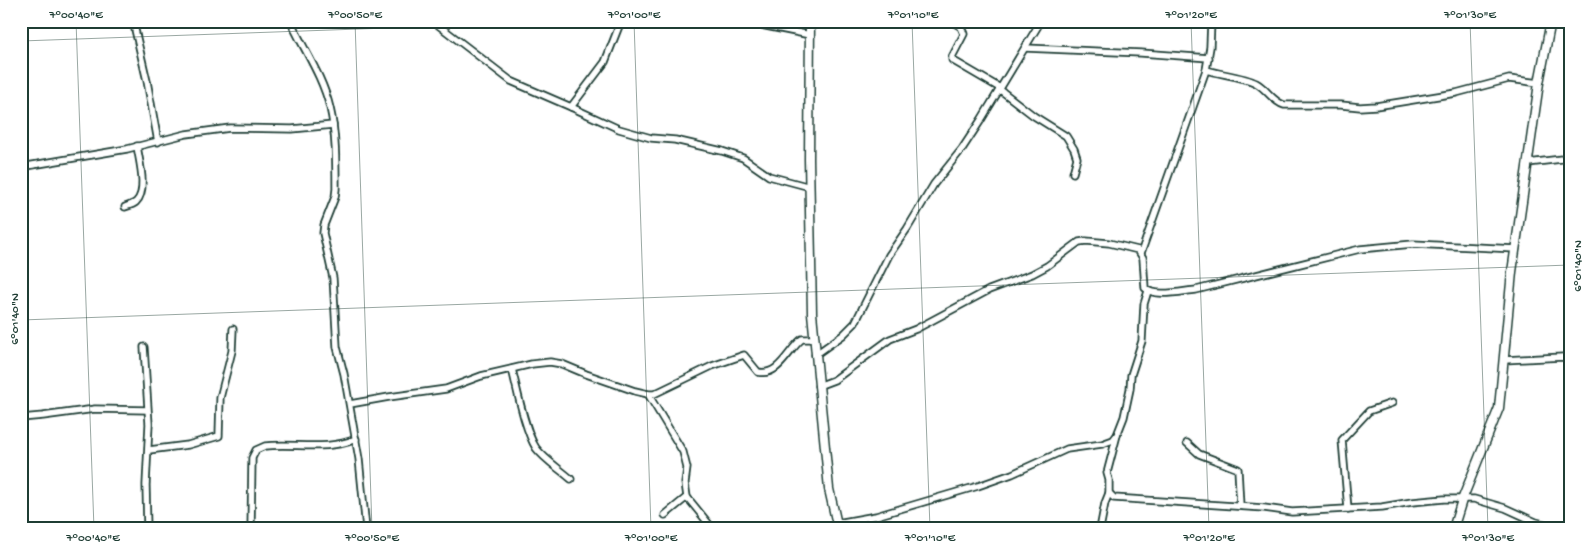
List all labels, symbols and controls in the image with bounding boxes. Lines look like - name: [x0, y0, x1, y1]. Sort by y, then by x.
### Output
- text: 7°00'40"E: [48, 9, 103, 23]
- text: 7°00'50"E: [327, 9, 382, 23]
- text: 7°01'00"E: [607, 9, 661, 23]
- text: 7°01'10"E: [887, 9, 939, 23]
- text: 7°01'20"E: [1164, 9, 1217, 23]
- text: 7°01'30"E: [1443, 9, 1496, 23]
- text: 6°01'40"N: [1572, 240, 1586, 292]
- text: 6°01'40"N: [9, 293, 23, 345]
- text: 7°00'40"E: [65, 532, 120, 546]
- text: 7°00'50"E: [344, 532, 399, 546]
- text: 7°01'00"E: [624, 532, 678, 546]
- text: 7°01'10"E: [904, 532, 956, 546]
- text: 7°01'20"E: [1182, 532, 1235, 546]
- text: 7°01'30"E: [1461, 532, 1514, 546]

